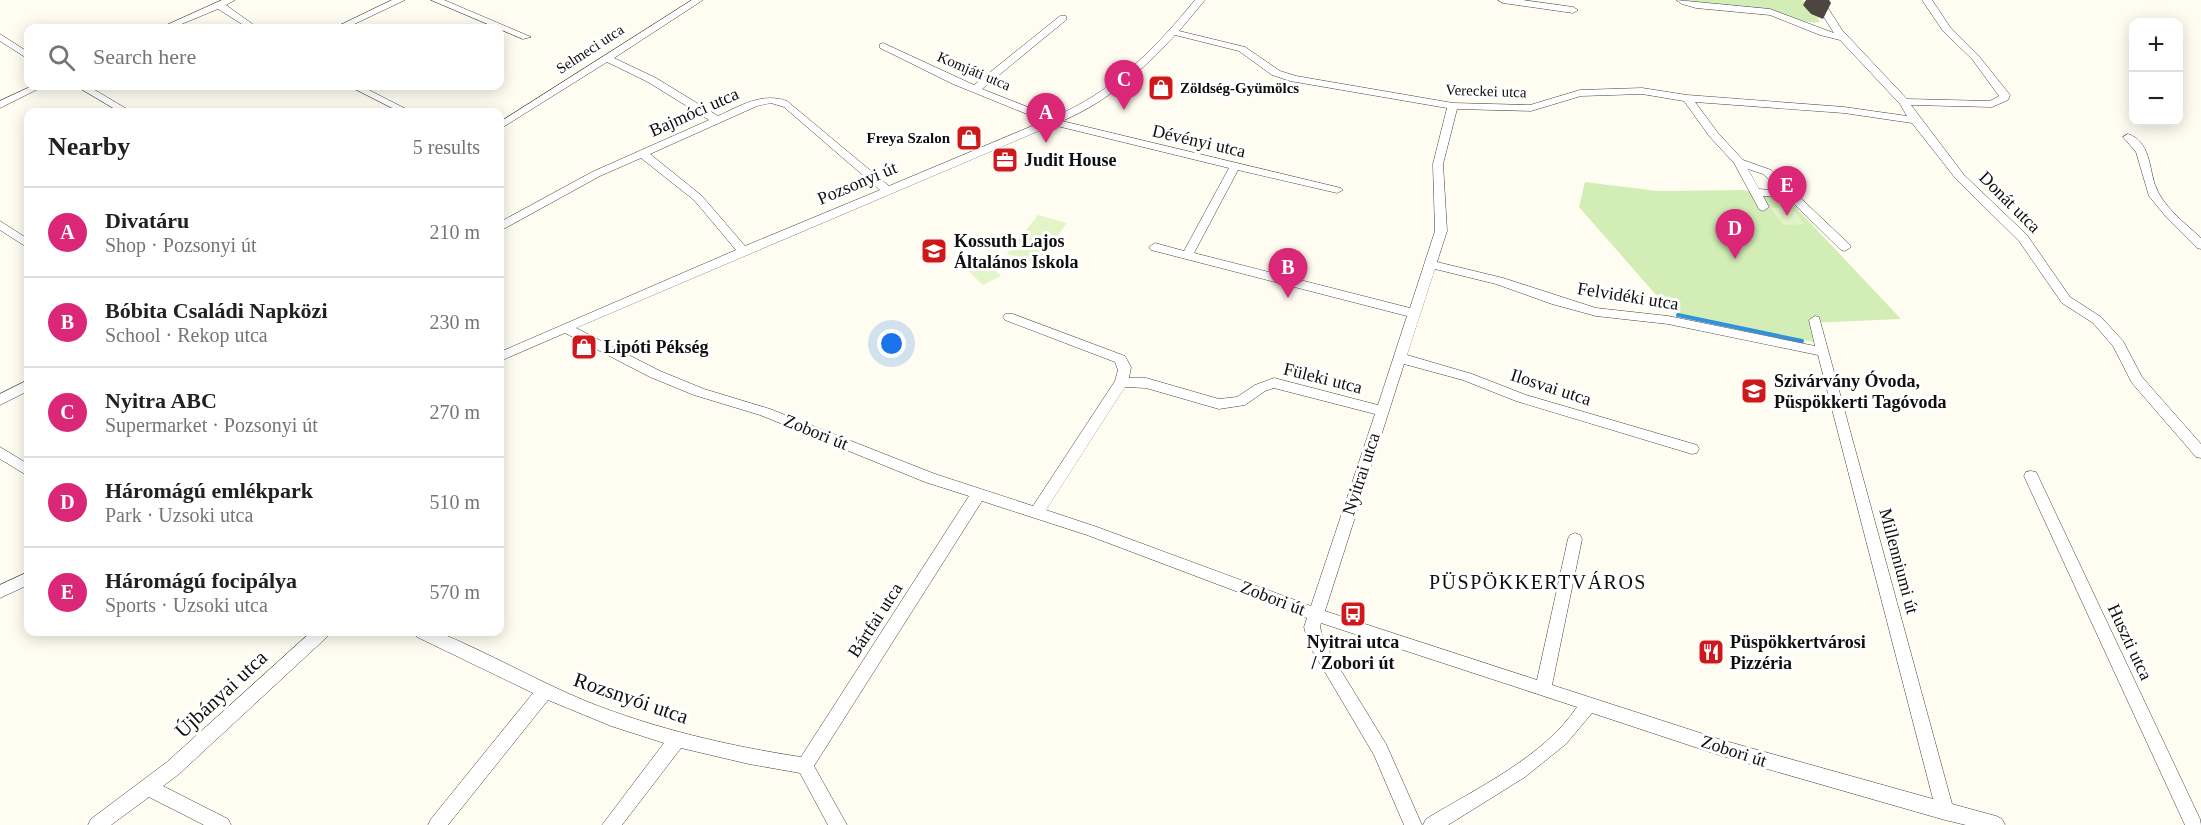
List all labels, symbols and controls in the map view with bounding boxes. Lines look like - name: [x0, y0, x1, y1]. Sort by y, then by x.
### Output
- map controls: [2129, 18, 2183, 126]
- button: +: [2129, 18, 2183, 72]
- street label: Selmeci utca: [553, 21, 627, 77]
- search box: [24, 24, 504, 90]
- icon: search: [45, 41, 78, 74]
- text: Search here: [93, 44, 196, 69]
- street label: Komjáti utca: [935, 48, 1013, 94]
- pin: C: [1104, 60, 1144, 110]
- button: −: [2129, 72, 2183, 126]
- shop icon: Zöldség-Gyümölcs: [1146, 73, 1176, 103]
- place label: Zöldség-Gyümölcs: [1180, 80, 1299, 96]
- street label: Vereckei utca: [1445, 82, 1527, 100]
- street label: Bajmóci utca: [646, 83, 742, 141]
- pin: A: [1026, 94, 1066, 143]
- street label: Dévényi utca: [1150, 121, 1248, 161]
- shop icon: Freya Szalon: [954, 123, 984, 153]
- place label: Freya Szalon: [867, 130, 951, 146]
- text: Nearby: [48, 132, 130, 161]
- text: 5 results: [413, 136, 480, 158]
- office icon: Judit House: [990, 145, 1020, 175]
- place label: Judit House: [1024, 150, 1117, 170]
- street label: Pozsonyi út: [814, 157, 900, 209]
- pin: E: [1768, 166, 1806, 216]
- street label: Donát utca: [1975, 167, 2045, 237]
- text: Divatáru: [105, 208, 189, 233]
- pin: D: [1716, 210, 1754, 259]
- text: A: [60, 221, 75, 243]
- text: 210 m: [429, 221, 480, 243]
- place label: Kossuth Lajos Általános Iskola: [954, 231, 1079, 272]
- text: Shop · Pozsonyi út: [105, 234, 257, 256]
- school or university icon: Kossuth Lajos Általános Iskola: [919, 236, 949, 266]
- pin: B: [1268, 248, 1308, 298]
- street label: Felvidéki utca: [1576, 278, 1680, 314]
- text: Bóbita Családi Napközi: [105, 298, 328, 323]
- text: B: [61, 311, 74, 333]
- text: 230 m: [429, 311, 480, 333]
- text: School · Rekop utca: [105, 324, 268, 346]
- your location: [877, 329, 906, 358]
- shop icon: Lipóti Pékség: [569, 332, 599, 362]
- place label: Lipóti Pékség: [604, 337, 709, 357]
- street label: Füleki utca: [1282, 359, 1364, 397]
- street label: Ilosvai utca: [1508, 365, 1594, 409]
- place label: Szivárvány Óvoda, Püspökkerti Tagóvoda: [1774, 370, 1947, 412]
- school or university icon: Szivárvány Óvoda, Püspökkerti Tagóvoda: [1739, 376, 1769, 406]
- text: Nyitra ABC: [105, 388, 217, 413]
- text: C: [60, 401, 75, 423]
- text: 270 m: [429, 401, 480, 423]
- street label: Zobori út: [781, 410, 851, 454]
- text: Supermarket · Pozsonyi út: [105, 414, 318, 436]
- street label: Nyitrai utca: [1338, 430, 1384, 518]
- text: Háromágú emlékpark: [105, 478, 313, 503]
- text: D: [60, 491, 75, 513]
- text: 510 m: [429, 491, 480, 513]
- text: Park · Uzsoki utca: [105, 504, 253, 526]
- street label: Millenniumi út: [1875, 506, 1923, 616]
- text: Háromágú focipálya: [105, 568, 297, 593]
- district label: PÜSPÖKKERTVÁROS: [1429, 571, 1647, 593]
- street label: Zobori út: [1238, 577, 1308, 619]
- street label: Bártfai utca: [844, 579, 906, 661]
- text: E: [61, 581, 74, 603]
- text: 570 m: [429, 581, 480, 603]
- text: Sports · Uzsoki utca: [105, 594, 268, 616]
- bus stop icon: Nyitrai utca / Zobori út: [1338, 599, 1368, 629]
- street label: Huszti utca: [2104, 601, 2156, 683]
- place label: Nyitrai utca / Zobori út: [1307, 632, 1399, 673]
- place label: Püspökkertvárosi Pizzéria: [1730, 632, 1866, 673]
- restaurant icon: Püspökkertvárosi Pizzéria: [1696, 637, 1726, 667]
- street label: Újbányai utca: [170, 645, 273, 743]
- street label: Rozsnyói utca: [571, 667, 692, 729]
- street label: Zobori út: [1699, 731, 1769, 771]

